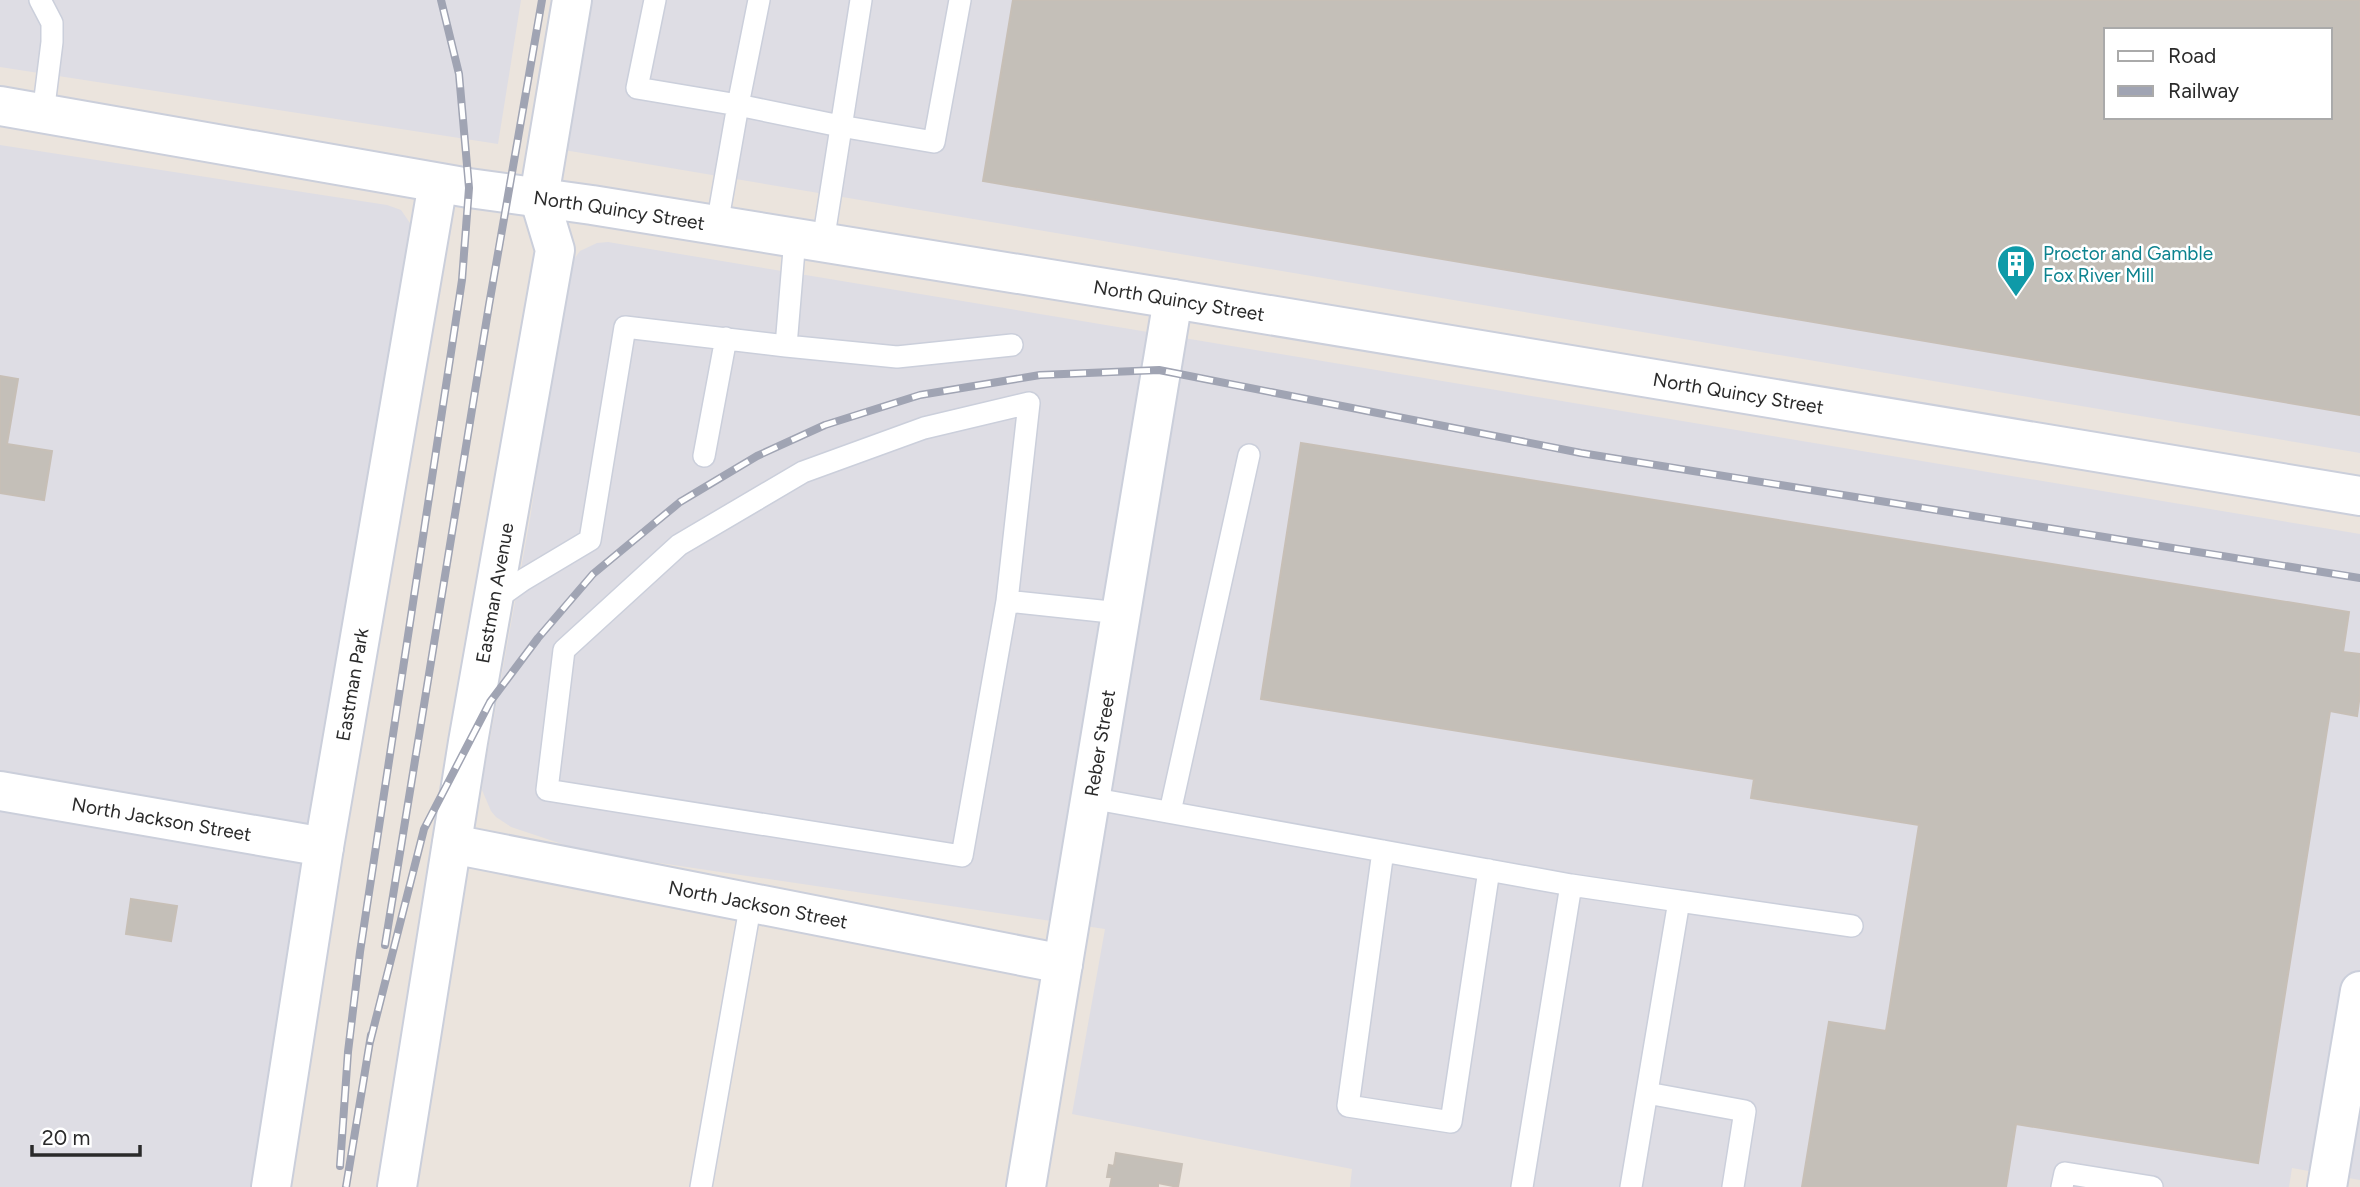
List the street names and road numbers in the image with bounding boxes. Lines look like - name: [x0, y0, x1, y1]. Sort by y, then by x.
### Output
- street label: North Quincy Street: [532, 186, 707, 235]
- street label: North Quincy Street: [1092, 275, 1266, 326]
- street label: North Quincy Street: [1651, 367, 1826, 418]
- street label: Eastman Avenue: [471, 521, 518, 665]
- street label: Eastman Park: [331, 625, 373, 743]
- street label: Reber Street: [1079, 688, 1120, 798]
- street label: North Jackson Street: [70, 792, 253, 846]
- street label: North Jackson Street: [667, 875, 850, 933]

